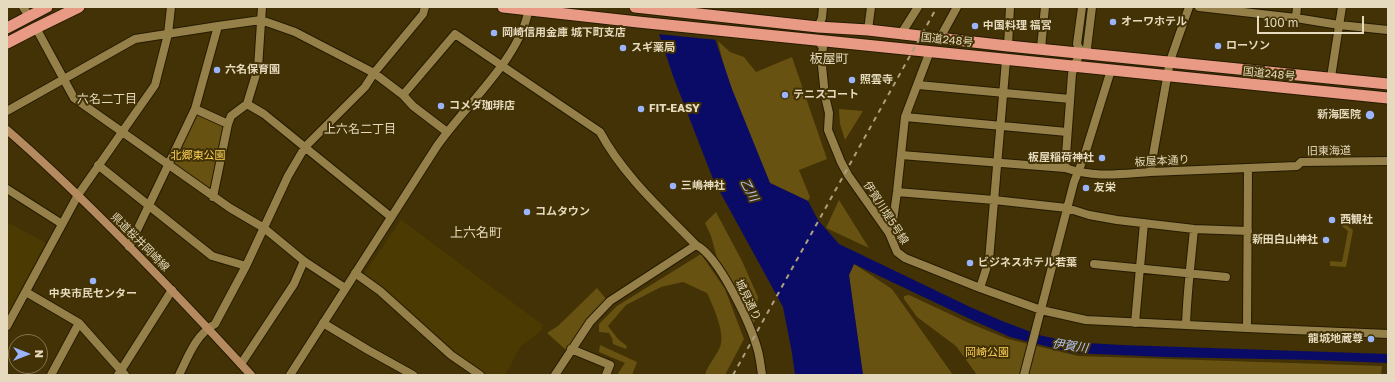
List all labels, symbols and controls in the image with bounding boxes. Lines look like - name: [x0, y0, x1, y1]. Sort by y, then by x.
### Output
- scale bar: [1259, 8, 1366, 34]
- place label: オーワホテル: [1121, 15, 1187, 29]
- text: 100 m: [1264, 15, 1298, 30]
- marker: オーワホテル: [1108, 17, 1118, 27]
- place label: 中国料理 福宮: [983, 19, 1052, 33]
- marker: 中国料理 福宮: [970, 21, 980, 31]
- place label: 岡崎信用金庫 城下町支店: [502, 26, 626, 40]
- marker: 岡崎信用金庫 城下町支店: [489, 28, 499, 38]
- street label: 国道248号: [920, 31, 974, 49]
- place label: ローソン: [1226, 39, 1270, 53]
- place label: スギ薬局: [631, 41, 675, 55]
- marker: ローソン: [1213, 41, 1223, 51]
- marker: スギ薬局: [618, 43, 628, 53]
- district label: 板屋町: [810, 51, 848, 67]
- place label: 六名保育園: [225, 63, 280, 77]
- marker: 六名保育園: [212, 65, 222, 75]
- street label: 国道248号: [1242, 65, 1296, 83]
- place label: 照雲寺: [860, 73, 893, 87]
- marker: 照雲寺: [847, 75, 857, 85]
- place label: テニスコート: [793, 88, 859, 102]
- marker: テニスコート: [780, 90, 790, 100]
- district label: 六名二丁目: [77, 92, 137, 106]
- place label: コメダ珈琲店: [449, 99, 515, 113]
- marker: コメダ珈琲店: [436, 101, 446, 111]
- place label: FIT-EASY: [649, 102, 700, 116]
- marker: FIT-EASY: [636, 104, 646, 114]
- place label: 新海医院: [1317, 108, 1361, 122]
- marker: 新海医院: [1364, 109, 1376, 121]
- district label: 上六名二丁目: [324, 122, 396, 136]
- street label: 旧東海道: [1307, 144, 1351, 158]
- park label: 北郷東公園: [171, 149, 225, 163]
- place label: 板屋稲荷神社: [1028, 151, 1094, 165]
- marker: 板屋稲荷神社: [1097, 153, 1107, 163]
- street label: 板屋本通り: [1134, 153, 1190, 169]
- water label: 乙川: [737, 176, 761, 204]
- place label: 三嶋神社: [681, 179, 725, 193]
- street label: 伊賀川堤5号線: [861, 179, 911, 247]
- marker: 三嶋神社: [668, 181, 678, 191]
- place label: 友栄: [1094, 181, 1116, 195]
- marker: 友栄: [1081, 183, 1091, 193]
- place label: コムタウン: [535, 205, 590, 219]
- marker: コムタウン: [522, 207, 532, 217]
- street label: 県道桜井岡崎線: [108, 210, 172, 274]
- place label: 西観社: [1340, 213, 1373, 227]
- marker: 西観社: [1327, 215, 1337, 225]
- district label: 上六名町: [450, 225, 502, 241]
- place label: 新田白山神社: [1252, 233, 1318, 247]
- marker: 新田白山神社: [1321, 235, 1331, 245]
- place label: ビジネスホテル若葉: [978, 256, 1077, 270]
- marker: ビジネスホテル若葉: [965, 258, 975, 268]
- marker: 中央市民センター: [88, 276, 98, 286]
- street label: 城見通り: [732, 277, 764, 323]
- place label: 中央市民センター: [49, 287, 137, 301]
- place label: 龍城地蔵尊: [1308, 332, 1363, 346]
- north arrow: [8, 334, 48, 374]
- marker: 龍城地蔵尊: [1366, 334, 1376, 344]
- water label: 伊賀川: [1051, 336, 1089, 356]
- park label: 岡崎公園: [965, 346, 1009, 360]
- text: N: [33, 350, 46, 358]

